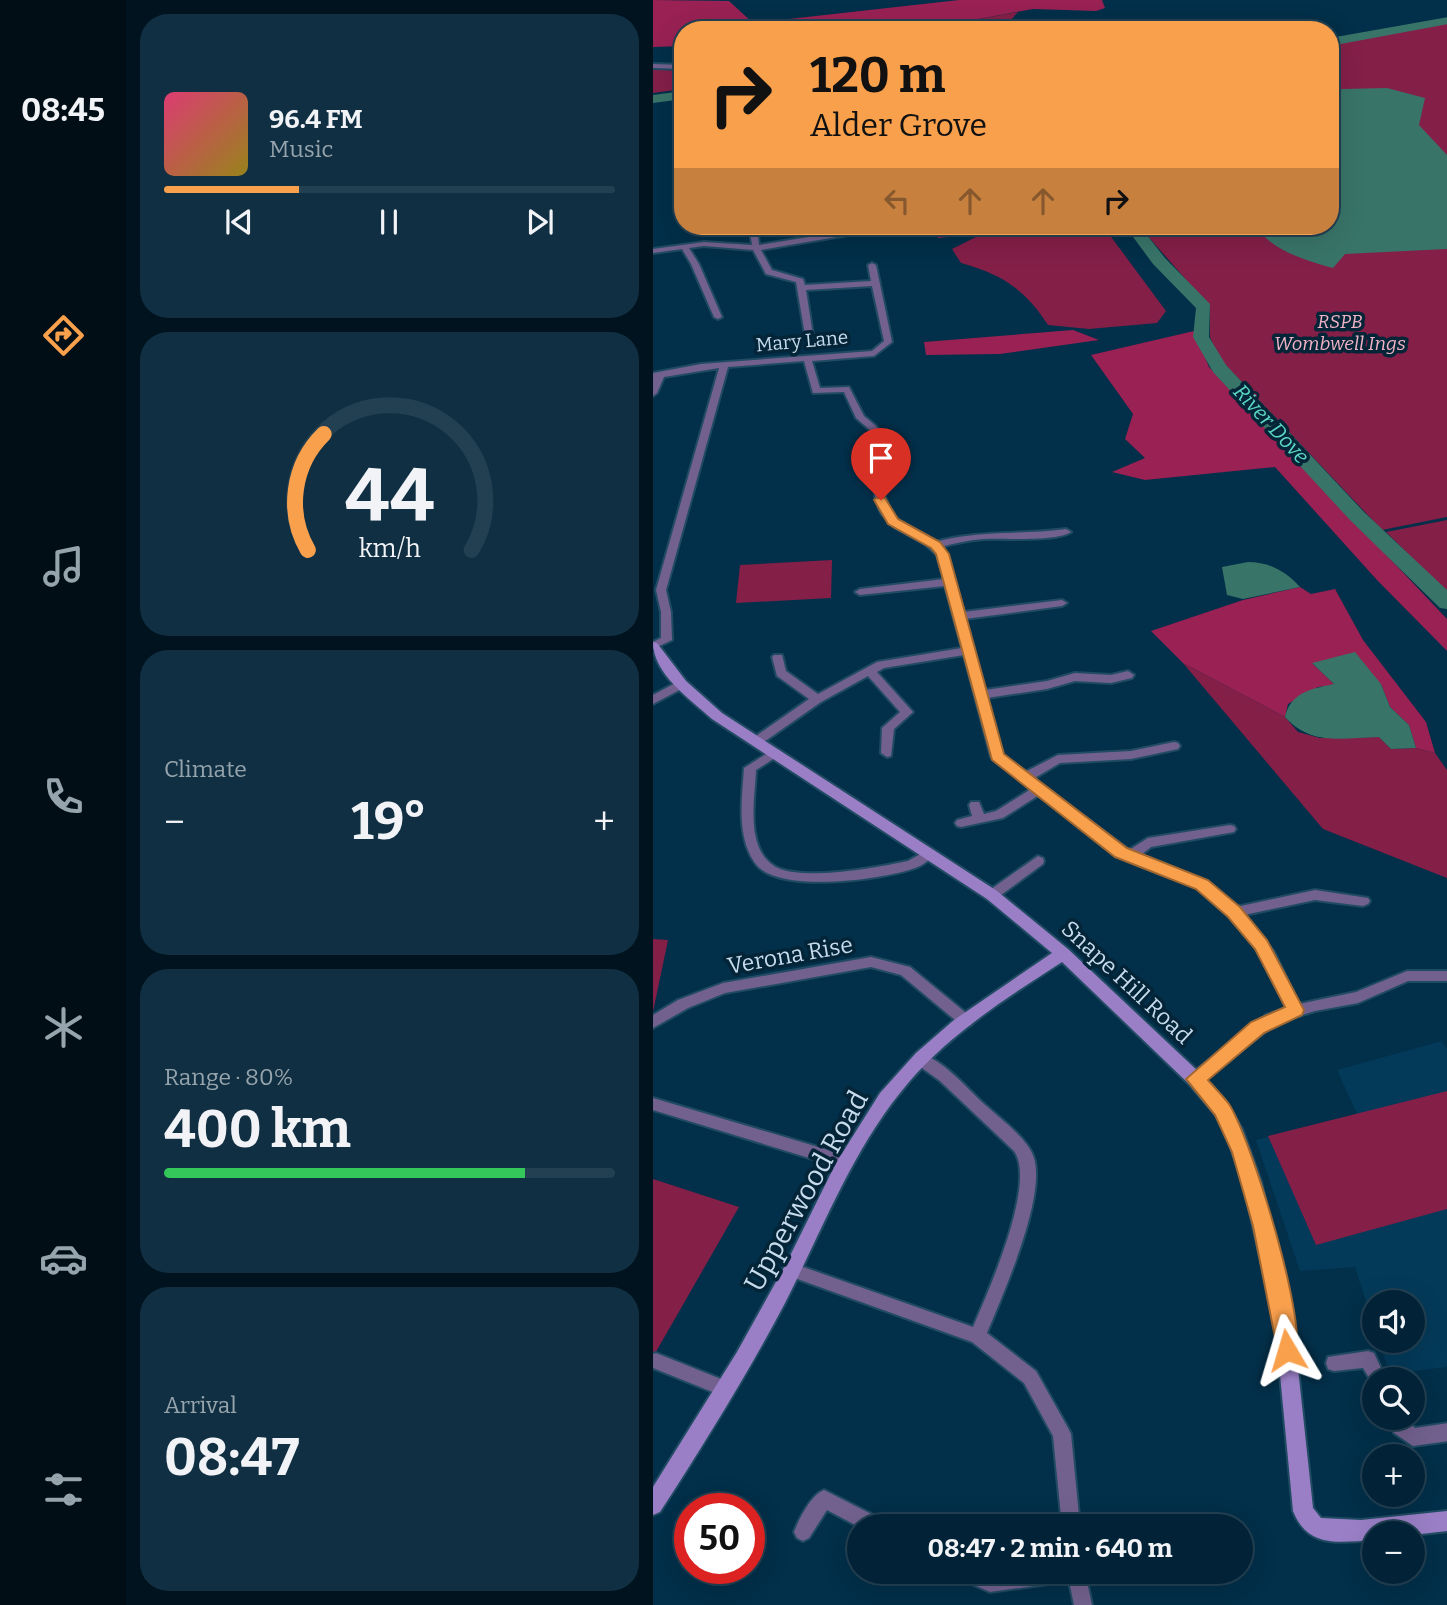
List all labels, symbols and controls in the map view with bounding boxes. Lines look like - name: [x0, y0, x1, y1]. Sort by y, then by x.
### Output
- text: 120 m: [810, 46, 945, 105]
- icon: right: [695, 49, 786, 140]
- text: 08:45: [21, 91, 105, 129]
- text: 96.4 FM: [269, 104, 363, 135]
- text: Alder Grove: [810, 106, 987, 144]
- text: Music: [269, 135, 333, 163]
- icon: left: [878, 182, 916, 220]
- icon: ahead: [951, 182, 989, 220]
- icon: ahead: [1024, 182, 1062, 220]
- icon: right: [1097, 182, 1135, 220]
- icon: previous: [220, 203, 258, 241]
- icon: pause: [370, 203, 408, 241]
- icon: next: [521, 203, 559, 241]
- park label: RSPB Wombwell Ings: [1274, 310, 1406, 355]
- icon: directions: [39, 311, 88, 360]
- street label: Mary Lane: [755, 326, 849, 356]
- water label: River Dove: [1228, 379, 1315, 469]
- pin: [851, 428, 911, 500]
- icon: arrive: [862, 439, 900, 477]
- text: 44: [345, 453, 434, 540]
- text: km/h: [359, 534, 421, 564]
- icon: music: [39, 542, 88, 591]
- text: Climate: [164, 755, 247, 783]
- icon: phone: [39, 772, 88, 821]
- text: 19°: [351, 790, 427, 853]
- text: −: [164, 799, 185, 845]
- text: +: [593, 799, 615, 845]
- street label: Snape Hill Road: [1056, 914, 1198, 1050]
- street label: Verona Rise: [725, 930, 855, 980]
- icon: climate: [39, 1003, 88, 1052]
- text: Range · 80%: [164, 1063, 293, 1091]
- street label: Upperwood Road: [737, 1085, 875, 1297]
- text: 400 km: [164, 1098, 351, 1161]
- icon: car: [39, 1234, 88, 1283]
- map controls: [1362, 1290, 1425, 1584]
- button: sound: [1362, 1290, 1425, 1353]
- position arrow: [1250, 1313, 1324, 1387]
- button: search: [1362, 1367, 1425, 1430]
- text: Arrival: [164, 1391, 237, 1419]
- text: 08:47: [164, 1426, 299, 1489]
- button: +: [1362, 1444, 1425, 1507]
- icon: filters: [39, 1465, 88, 1514]
- speed limit sign: 50: [674, 1493, 765, 1584]
- button: −: [1362, 1521, 1425, 1584]
- text: 08:47 · 2 min · 640 m: [927, 1533, 1173, 1564]

